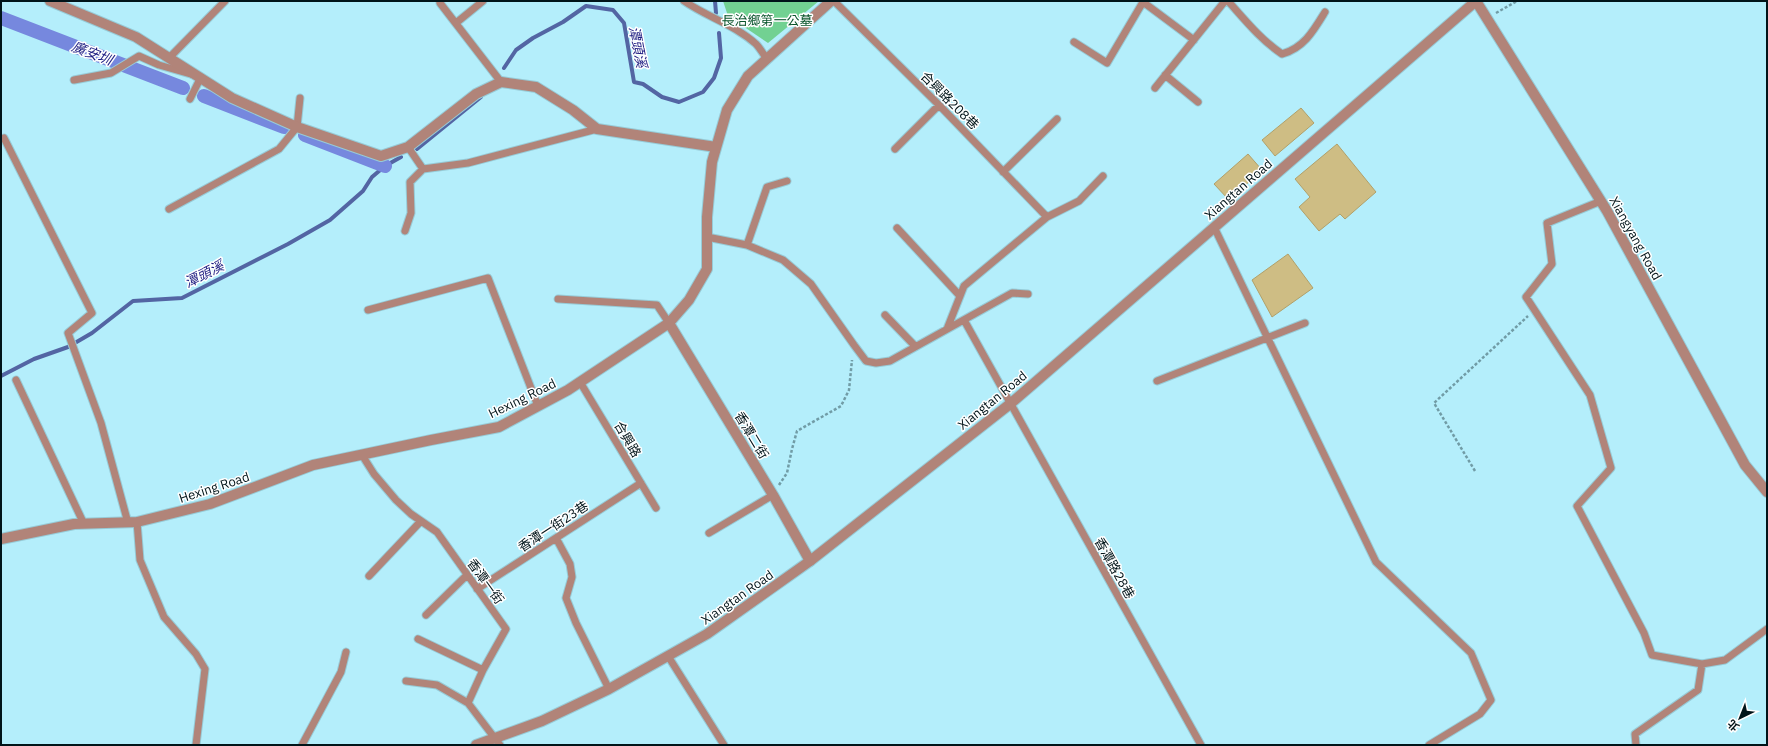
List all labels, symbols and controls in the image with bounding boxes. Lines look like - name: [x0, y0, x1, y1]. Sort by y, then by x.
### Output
- park label: 長治鄉第一公墓: [721, 12, 813, 29]
- water label: 潭頭溪: [625, 25, 651, 71]
- water label: 廣安圳: [69, 37, 117, 70]
- street label: 合興路208巷: [917, 68, 982, 133]
- street label: Xiangtan Road: [1201, 155, 1276, 223]
- street label: Xiangyang Road: [1606, 193, 1666, 283]
- water label: 潭頭溪: [181, 256, 229, 292]
- street label: Xiangtan Road: [954, 367, 1030, 434]
- street label: Hexing Road: [486, 375, 559, 422]
- street label: 香潭二街: [731, 409, 772, 462]
- street label: 合興路: [610, 418, 645, 460]
- street label: Hexing Road: [177, 468, 252, 507]
- street label: 香潭一街23巷: [515, 497, 592, 555]
- street label: 香潭路28巷: [1091, 535, 1138, 602]
- street label: 香潭一街: [463, 555, 508, 607]
- street label: Xiangtan Road: [698, 566, 777, 629]
- north arrow: [1720, 698, 1760, 738]
- text: 北: [1724, 716, 1742, 734]

